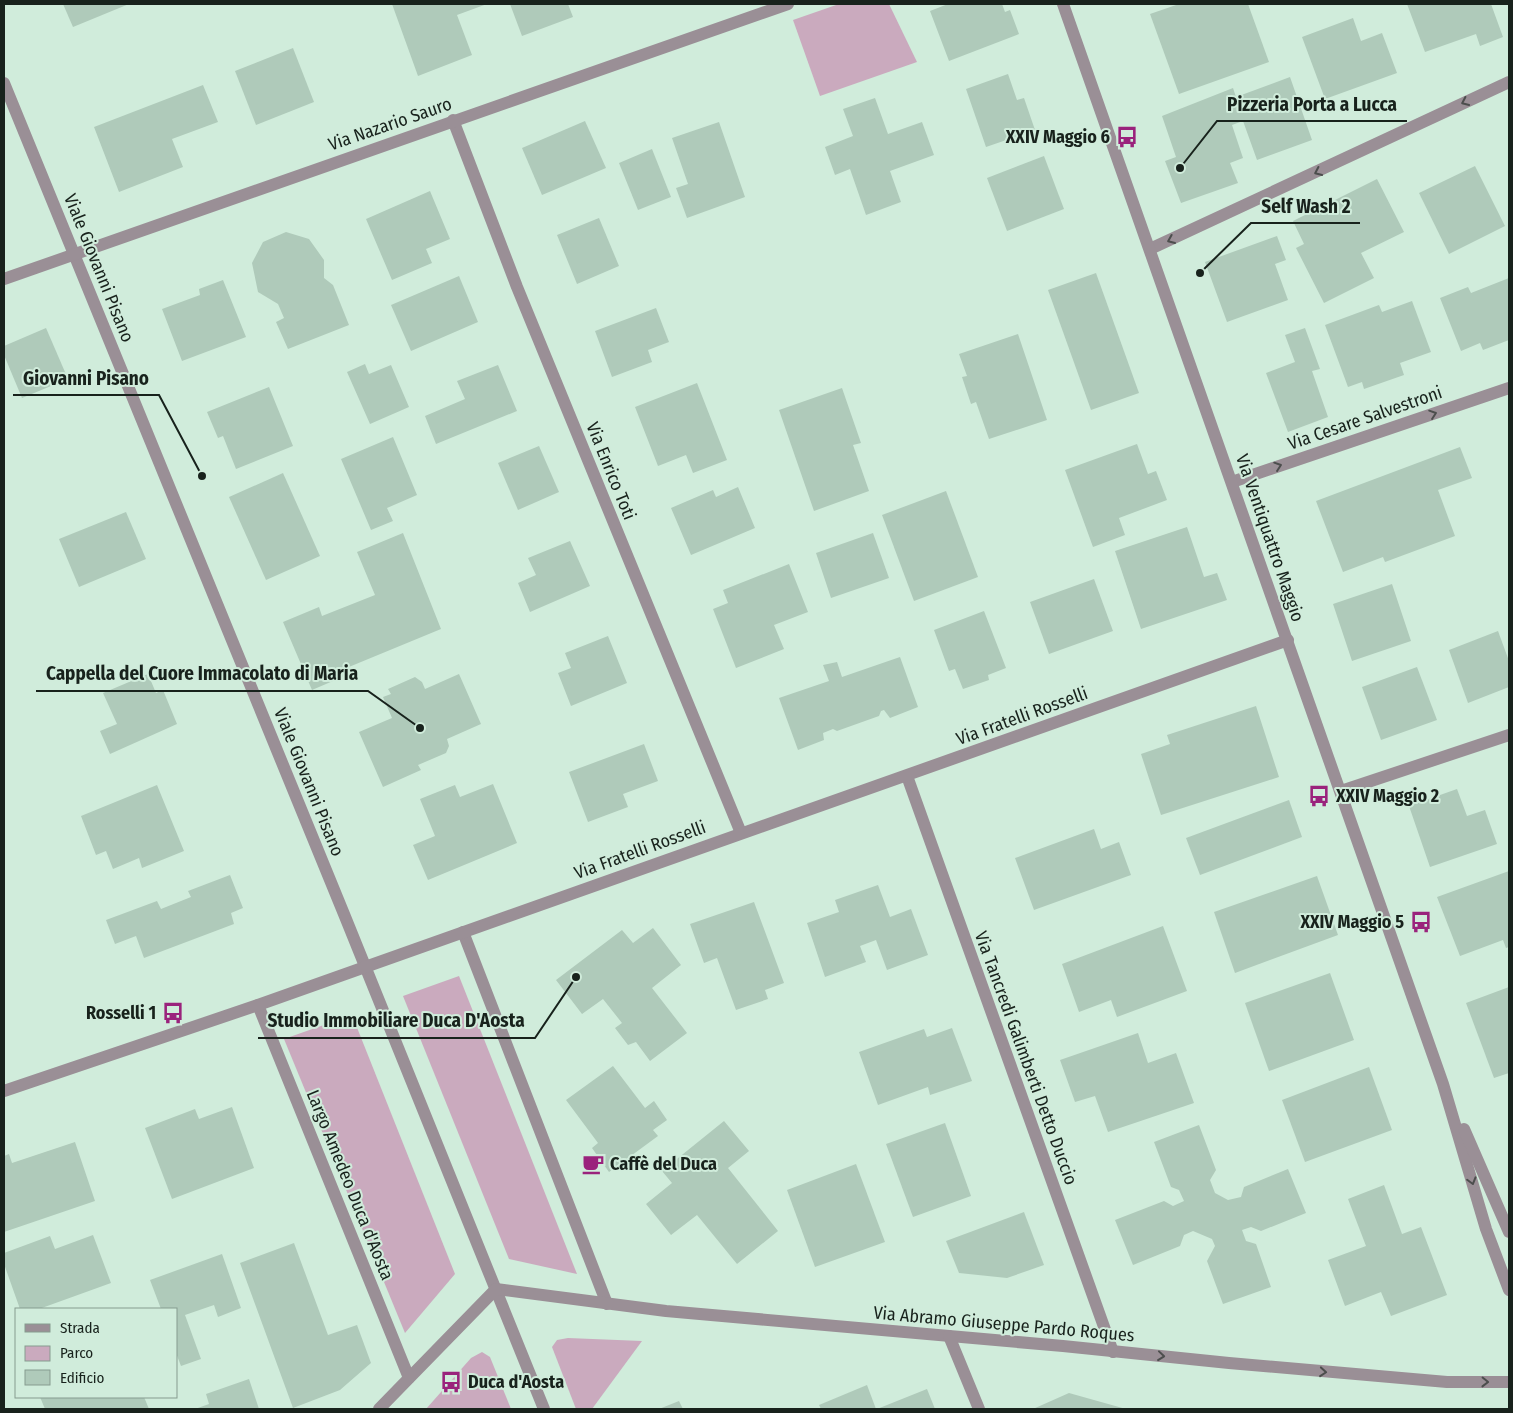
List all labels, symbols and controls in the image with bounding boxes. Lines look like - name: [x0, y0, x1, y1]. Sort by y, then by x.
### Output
- callout: Pizzeria Porta a Lucca: [1217, 87, 1407, 121]
- street label: Via Nazario Sauro: [325, 93, 455, 155]
- text: Pizzeria Porta a Lucca: [1227, 93, 1397, 116]
- one-way arrow: [1461, 96, 1470, 107]
- bus stop icon: XXIV Maggio 6: [1114, 124, 1140, 150]
- place label: XXIV Maggio 6: [1005, 126, 1110, 148]
- one-way arrow: [1314, 165, 1323, 176]
- callout: Self Wash 2: [1251, 189, 1360, 223]
- street label: Viale Giovanni Pisano: [59, 191, 139, 345]
- text: Self Wash 2: [1261, 195, 1351, 218]
- one-way arrow: [1167, 234, 1176, 245]
- callout: Giovanni Pisano: [13, 361, 159, 395]
- text: Giovanni Pisano: [23, 367, 149, 390]
- street label: Via Cesare Salvestroni: [1285, 381, 1445, 455]
- one-way arrow: [1428, 410, 1436, 420]
- street label: Via Enrico Toti: [581, 419, 641, 523]
- street label: Via Ventiquattro Maggio: [1231, 451, 1309, 625]
- one-way arrow: [1274, 461, 1282, 471]
- callout: Cappella del Cuore Immacolato di Maria: [36, 657, 368, 691]
- text: Cappella del Cuore Immacolato di Maria: [46, 662, 358, 685]
- street label: Via Fratelli Rosselli: [953, 682, 1091, 750]
- street label: Viale Giovanni Pisano: [269, 705, 349, 859]
- bus stop icon: XXIV Maggio 2: [1306, 783, 1332, 809]
- place label: XXIV Maggio 2: [1335, 785, 1439, 807]
- street label: Via Fratelli Rosselli: [571, 816, 709, 884]
- bus stop icon: XXIV Maggio 5: [1408, 909, 1434, 935]
- place label: XXIV Maggio 5: [1299, 911, 1404, 933]
- street label: Via Tancredi Galimberti Detto Duccio: [970, 928, 1082, 1188]
- bus stop icon: Rosselli 1: [160, 1000, 186, 1026]
- place label: Rosselli 1: [86, 1002, 156, 1024]
- callout: Studio Immobiliare Duca D'Aosta: [258, 1004, 535, 1038]
- text: Studio Immobiliare Duca D'Aosta: [267, 1009, 525, 1032]
- street label: Largo Amedeo Duca d'Aosta: [302, 1087, 398, 1284]
- cafe icon: Caffè del Duca: [580, 1151, 606, 1177]
- place label: Caffè del Duca: [610, 1153, 717, 1175]
- one-way arrow: [1466, 1176, 1477, 1185]
- street label: Via Abramo Giuseppe Pardo Roques: [873, 1302, 1136, 1346]
- legend: [15, 1308, 178, 1398]
- text: Strada: [60, 1319, 100, 1337]
- text: Parco: [60, 1344, 93, 1362]
- one-way arrow: [1158, 1351, 1166, 1362]
- one-way arrow: [1319, 1366, 1327, 1377]
- text: Edificio: [60, 1369, 105, 1387]
- bus stop icon: Duca d'Aosta: [438, 1369, 464, 1395]
- place label: Duca d'Aosta: [468, 1371, 564, 1393]
- one-way arrow: [1482, 1377, 1489, 1387]

